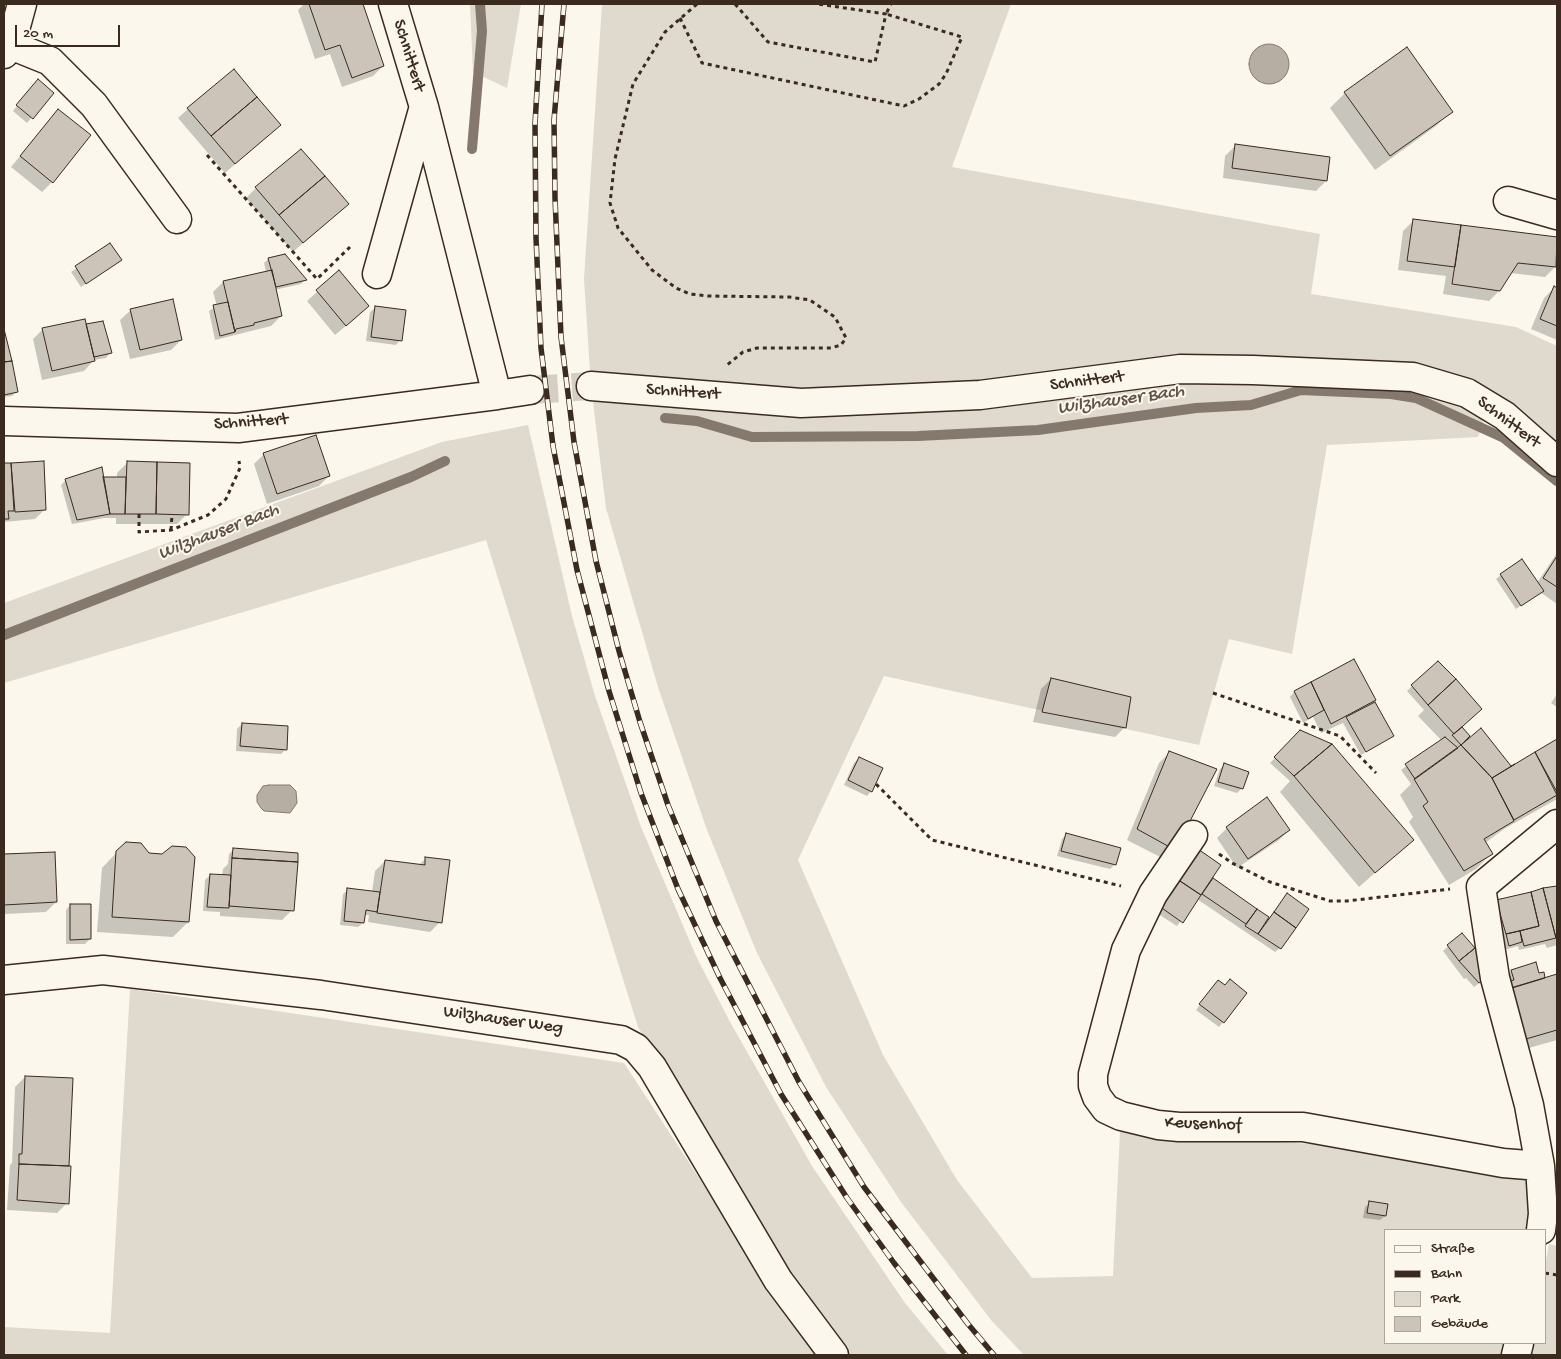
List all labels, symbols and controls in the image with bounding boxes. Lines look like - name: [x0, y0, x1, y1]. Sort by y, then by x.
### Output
- scale bar: [18, 15, 122, 47]
- street label: Schnittert: [387, 17, 429, 95]
- text: 20 m: [23, 25, 53, 43]
- street label: Schnittert: [1049, 367, 1125, 397]
- street label: Schnittert: [645, 380, 721, 406]
- water label: Wilzhauser Bach: [1056, 381, 1186, 421]
- street label: Schnittert: [1472, 392, 1544, 454]
- street label: Schnittert: [213, 410, 289, 436]
- water label: Wilzhauser Bach: [155, 500, 283, 566]
- street label: Wilzhauser Weg: [442, 1002, 564, 1040]
- street label: Keusenhof: [1164, 1113, 1242, 1137]
- legend: [1384, 1229, 1546, 1344]
- text: Straße: [1431, 1240, 1475, 1258]
- text: Bahn: [1431, 1265, 1462, 1283]
- text: Park: [1431, 1290, 1460, 1308]
- text: Gebäude: [1431, 1315, 1488, 1333]

